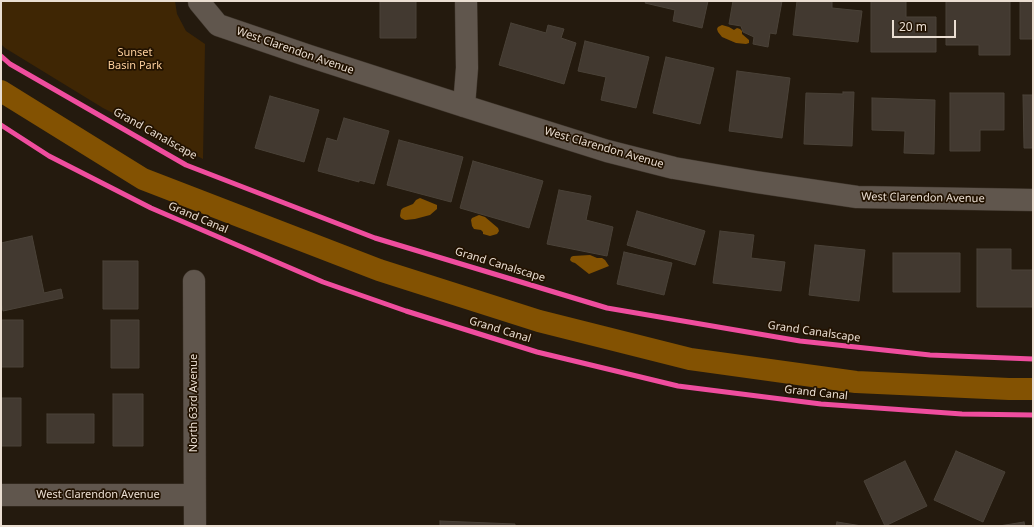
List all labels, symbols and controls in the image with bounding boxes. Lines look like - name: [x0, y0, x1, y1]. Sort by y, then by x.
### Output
- scale bar: [894, 12, 958, 38]
- text: 20 m: [899, 18, 927, 35]
- street label: West Clarendon Avenue: [235, 25, 355, 77]
- park label: Sunset Basin Park: [108, 46, 162, 72]
- street label: Grand Canalscape: [111, 106, 199, 162]
- street label: West Clarendon Avenue: [543, 125, 665, 171]
- street label: West Clarendon Avenue: [861, 190, 985, 206]
- street label: Grand Canal: [166, 199, 230, 237]
- street label: Grand Canalscape: [453, 245, 547, 285]
- street label: Grand Canal: [468, 314, 532, 346]
- street label: Grand Canalscape: [767, 319, 861, 345]
- street label: North 63rd Avenue: [187, 354, 201, 452]
- street label: Grand Canal: [784, 383, 848, 403]
- street label: West Clarendon Avenue: [36, 488, 160, 502]

